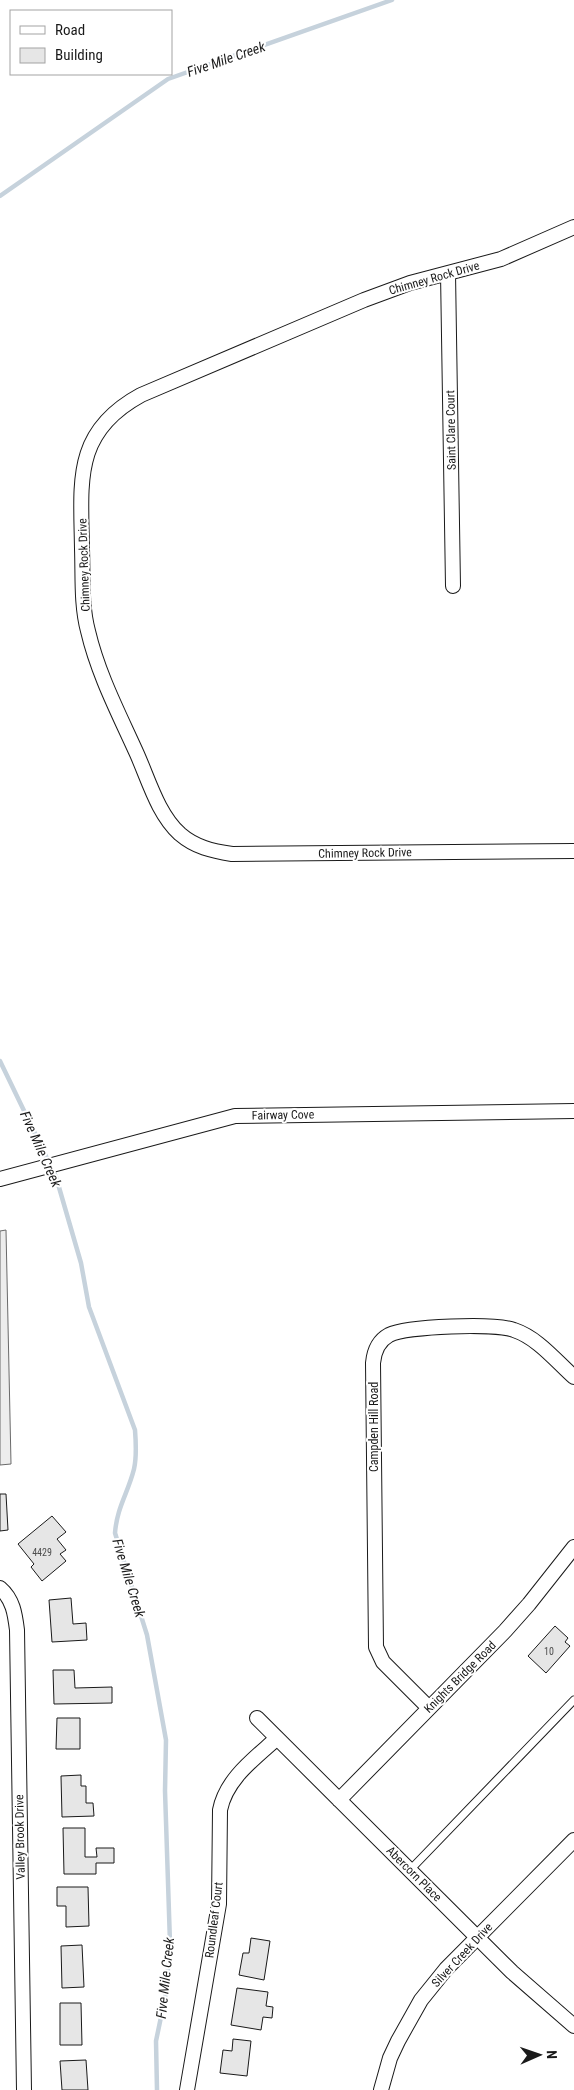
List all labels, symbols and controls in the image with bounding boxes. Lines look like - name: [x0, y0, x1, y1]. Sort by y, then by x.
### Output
- legend: [10, 10, 172, 75]
- text: Road: [55, 21, 85, 39]
- water label: Five Mile Creek: [185, 38, 268, 80]
- text: Building: [55, 46, 103, 64]
- street label: Chimney Rock Drive: [387, 258, 481, 298]
- street label: Saint Clare Court: [443, 389, 459, 470]
- street label: Chimney Rock Drive: [75, 518, 93, 612]
- street label: Chimney Rock Drive: [318, 845, 412, 861]
- street label: Fairway Cove: [252, 1107, 315, 1123]
- water label: Five Mile Creek: [17, 1109, 65, 1190]
- street label: Campden Hill Road: [367, 1382, 381, 1472]
- water label: Five Mile Creek: [109, 1537, 149, 1620]
- house number: 4429: [32, 1547, 52, 1558]
- street label: Knights Bridge Road: [421, 1638, 499, 1716]
- house number: 10: [544, 1646, 554, 1657]
- street label: Valley Brook Drive: [12, 1794, 28, 1880]
- street label: Abercorn Place: [384, 1844, 445, 1905]
- street label: Roundleaf Court: [202, 1881, 226, 1959]
- street label: Silver Creek Drive: [429, 1920, 496, 1990]
- water label: Five Mile Creek: [153, 1936, 177, 2019]
- north arrow: [514, 2030, 564, 2080]
- text: N: [544, 2050, 560, 2059]

